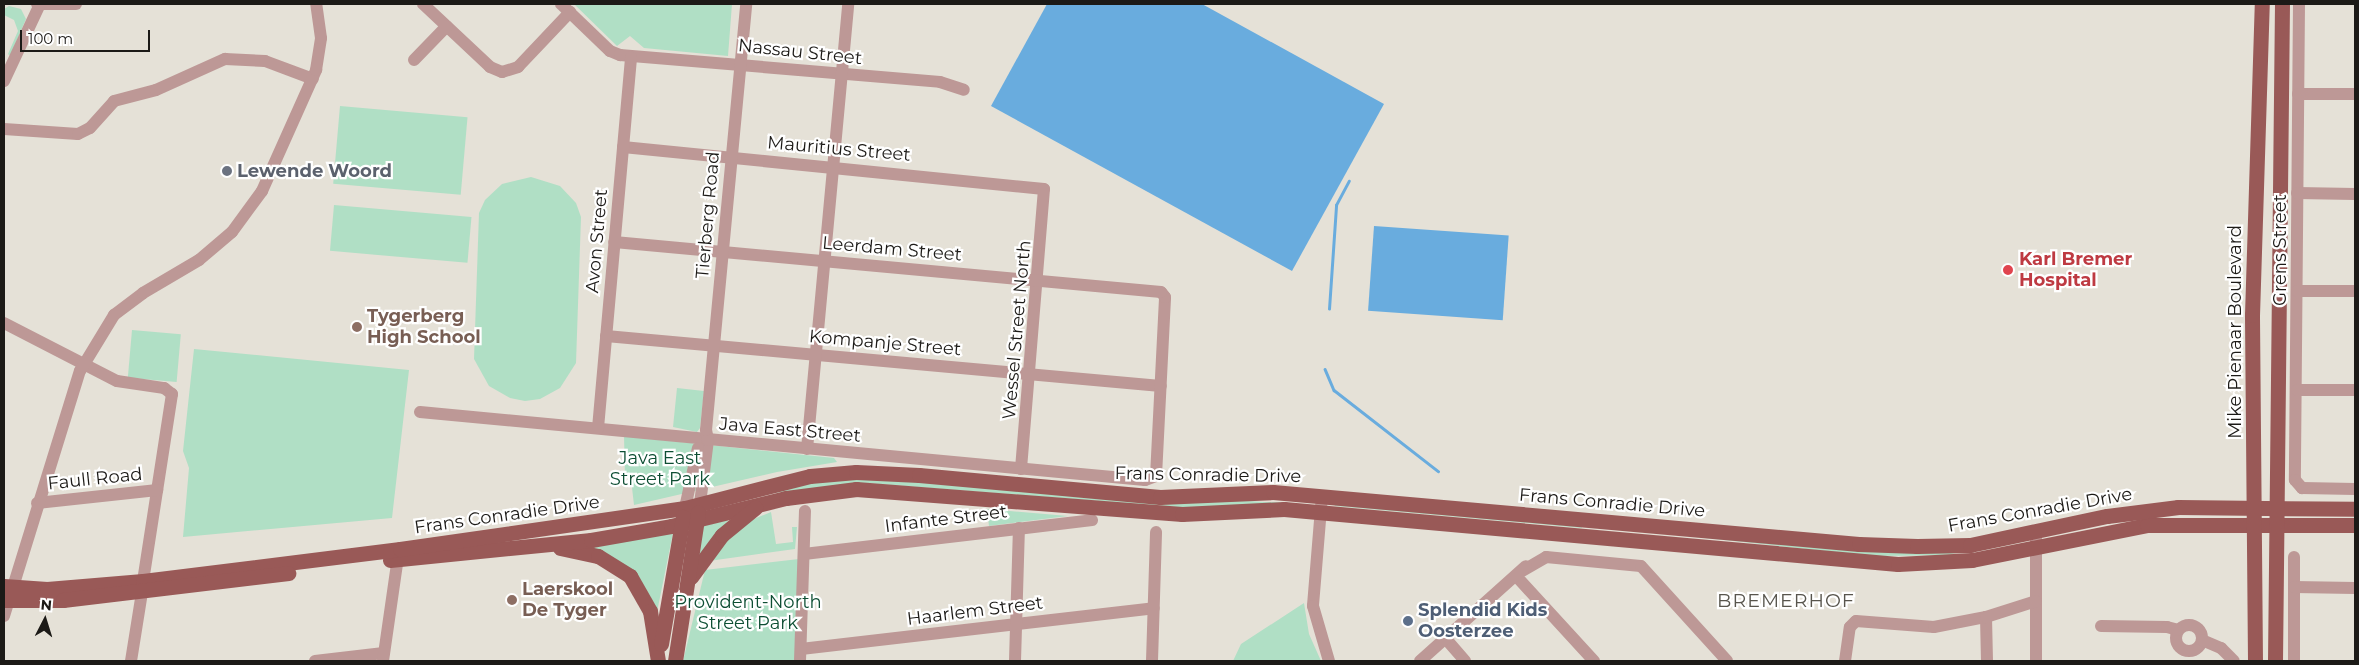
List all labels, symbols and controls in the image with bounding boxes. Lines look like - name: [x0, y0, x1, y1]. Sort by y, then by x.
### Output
- scale bar: [22, 20, 152, 52]
- text: 100 m: [28, 29, 73, 48]
- street label: Nassau Street: [737, 35, 863, 69]
- street label: Mauritius Street: [766, 132, 912, 166]
- street label: Tierberg Road: [692, 151, 724, 279]
- place label: Lewende Woord: [237, 160, 392, 182]
- marker: Lewende Woord: [221, 165, 233, 177]
- street label: Avon Street: [582, 188, 612, 294]
- street label: Grens Street: [2269, 194, 2291, 306]
- street label: Mike Pienaar Boulevard: [2224, 225, 2246, 439]
- street label: Leerdam Street: [821, 232, 963, 266]
- street label: Wessel Street North: [998, 239, 1036, 421]
- place label: Karl Bremer Hospital: [2019, 249, 2132, 292]
- marker: Karl Bremer Hospital: [2001, 263, 2015, 277]
- place label: Tygerberg High School: [367, 306, 481, 348]
- marker: Tygerberg High School: [351, 321, 363, 333]
- street label: Kompanje Street: [808, 326, 962, 360]
- street label: Java East Street: [718, 413, 862, 447]
- park label: Java East Street Park: [610, 448, 710, 490]
- street label: Faull Road: [47, 463, 143, 495]
- street label: Frans Conradie Drive: [1114, 463, 1302, 487]
- street label: Frans Conradie Drive: [1946, 483, 2134, 537]
- street label: Frans Conradie Drive: [1518, 484, 1706, 522]
- street label: Frans Conradie Drive: [413, 491, 601, 539]
- street label: Infante Street: [883, 501, 1009, 537]
- place label: Laerskool De Tyger: [522, 579, 613, 622]
- district label: BREMERHOF: [1716, 590, 1856, 612]
- park label: Provident-North Street Park: [674, 592, 822, 634]
- street label: Haarlem Street: [906, 592, 1044, 630]
- marker: Laerskool De Tyger: [506, 594, 518, 606]
- north arrow: [20, 595, 70, 645]
- text: N: [40, 596, 53, 615]
- place label: Splendid Kids Oosterzee: [1418, 600, 1547, 642]
- marker: Splendid Kids Oosterzee: [1402, 615, 1414, 627]

